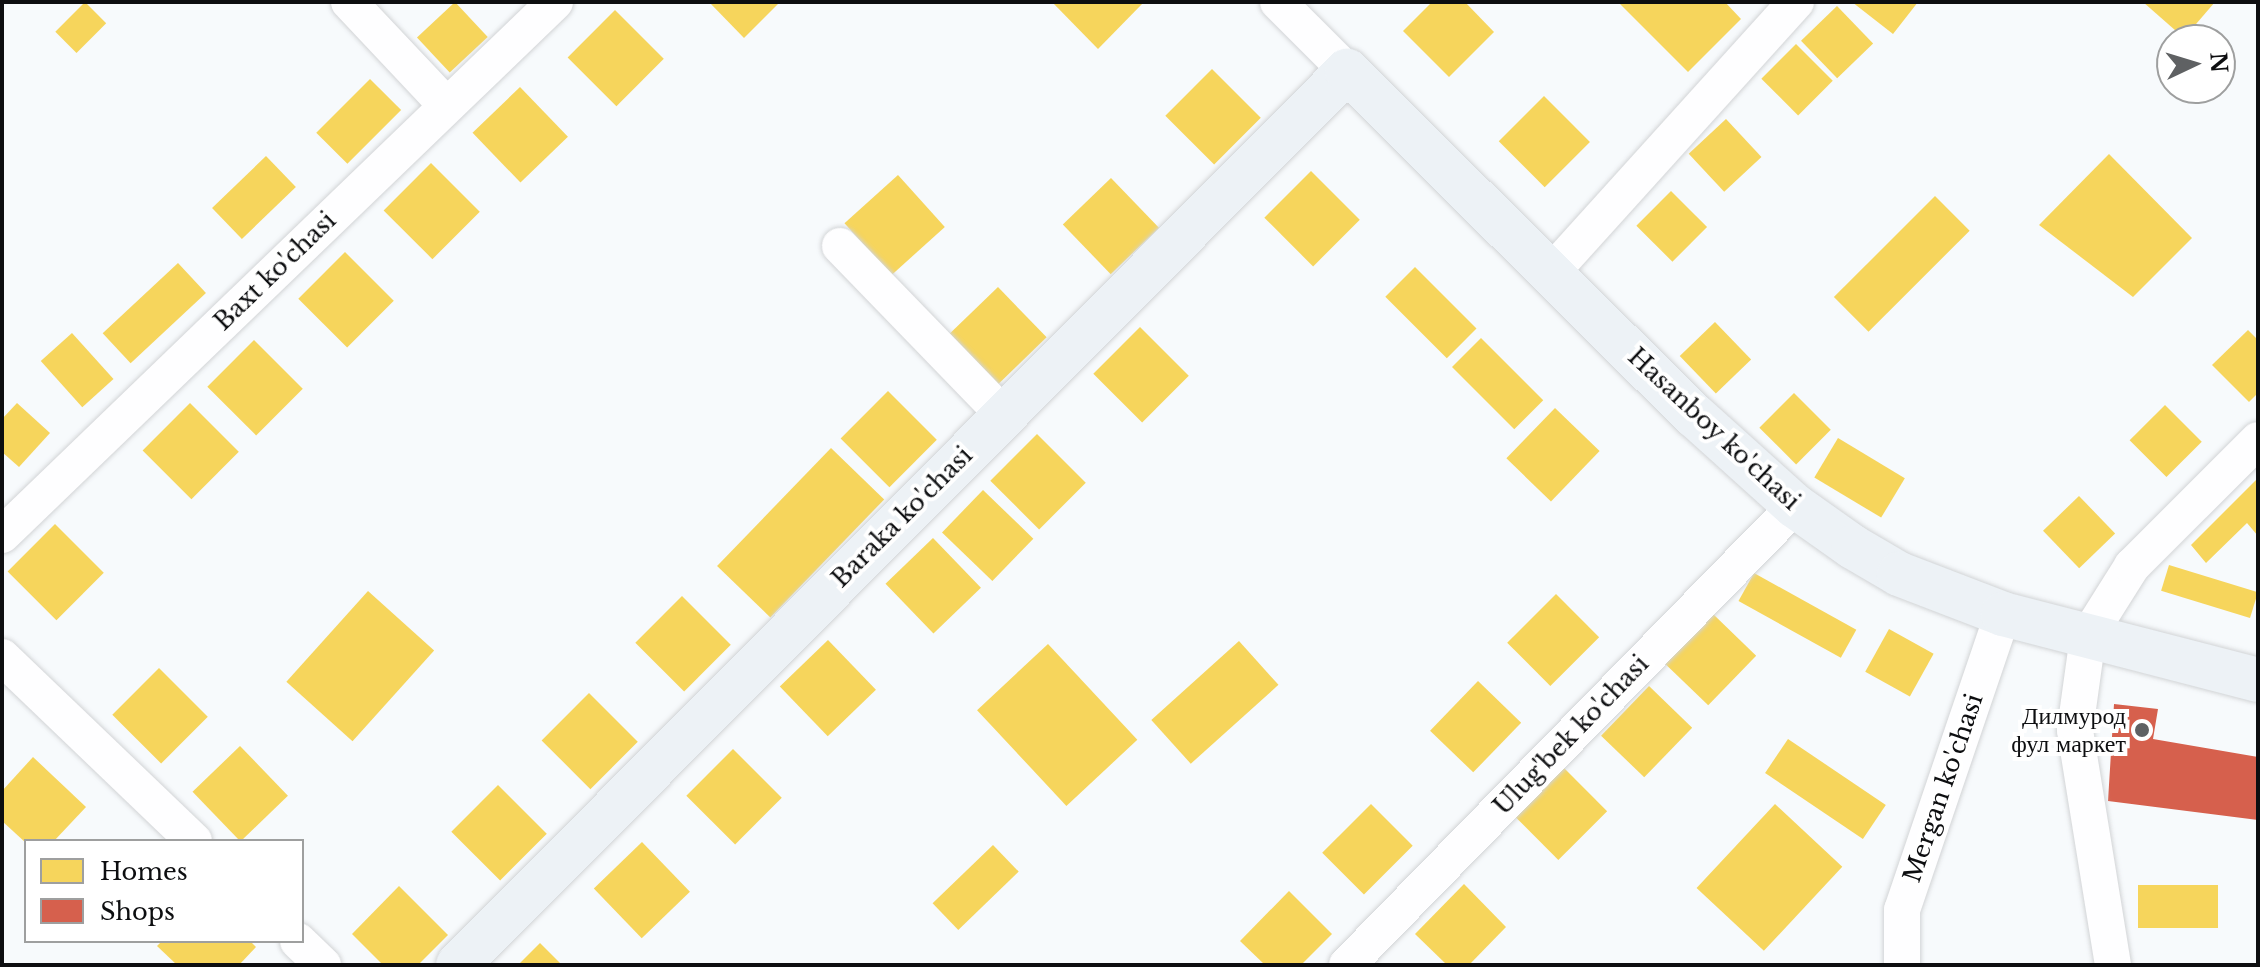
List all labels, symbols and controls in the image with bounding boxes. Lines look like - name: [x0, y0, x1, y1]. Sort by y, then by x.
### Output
- north arrow: [2156, 24, 2236, 104]
- text: N: [2204, 51, 2233, 74]
- street label: Baxt ko'chasi: [208, 206, 342, 336]
- street label: Hasanboy ko'chasi: [1622, 342, 1806, 516]
- street label: Baraka ko'chasi: [826, 441, 978, 593]
- street label: Ulug'bek ko'chasi: [1487, 649, 1655, 821]
- street label: Mergan ko'chasi: [1897, 690, 1989, 886]
- place label: Дилмурод фул маркет: [2011, 702, 2126, 758]
- marker: Дилмурод фул маркет: [2133, 721, 2151, 739]
- legend: [24, 839, 304, 943]
- text: Homes: [100, 857, 188, 886]
- text: Shops: [100, 897, 175, 926]

